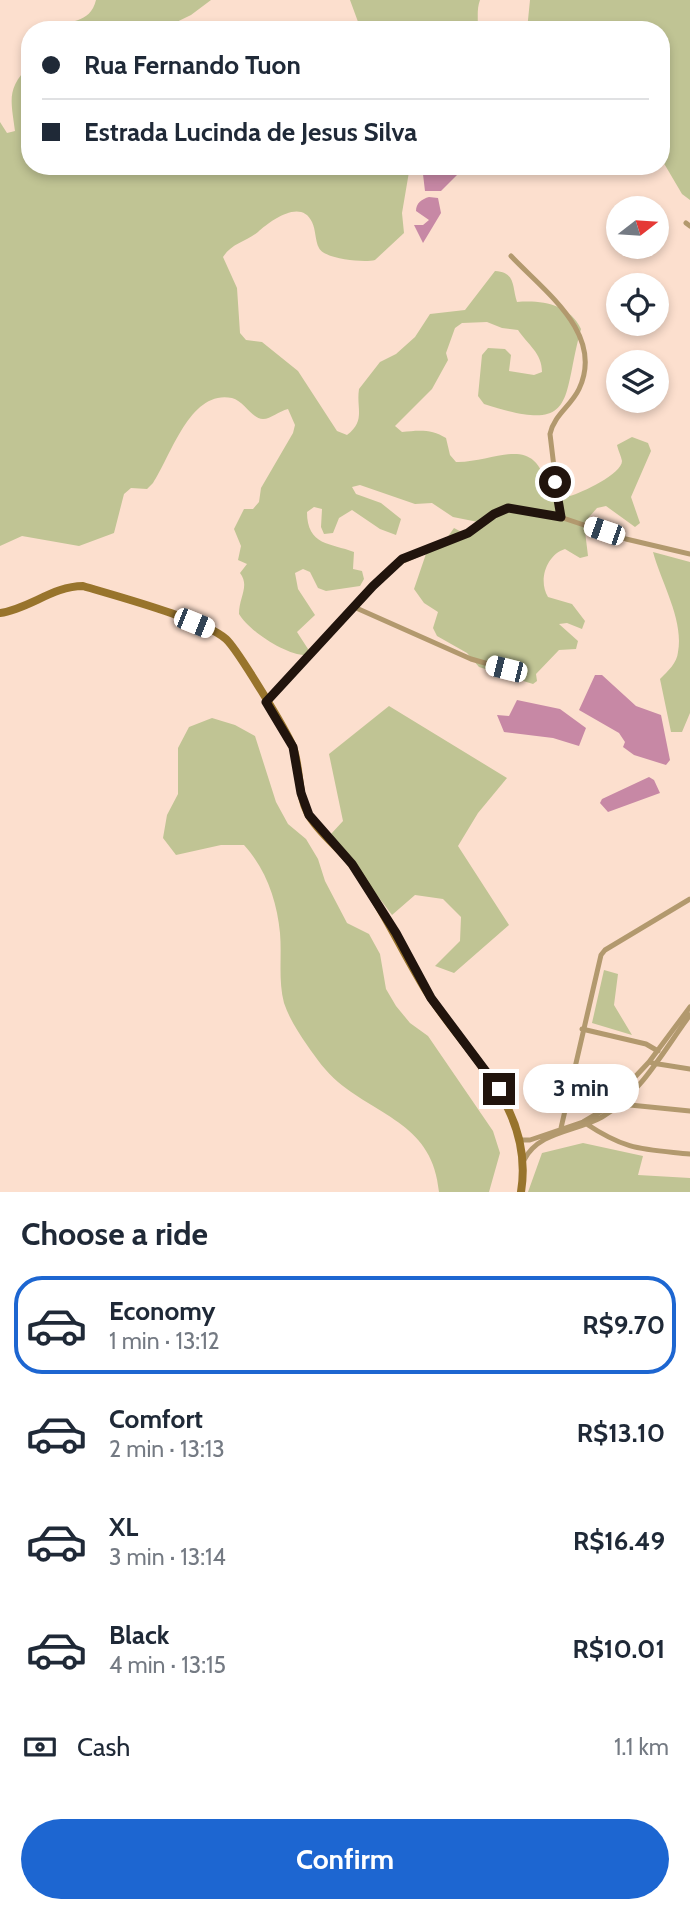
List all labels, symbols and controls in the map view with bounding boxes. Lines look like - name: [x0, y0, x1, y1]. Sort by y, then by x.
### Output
- text: Rua Fernando Tuon: [84, 49, 301, 81]
- text: Estrada Lucinda de Jesus Silva: [84, 116, 417, 148]
- north arrow: [606, 196, 668, 259]
- map controls: [606, 196, 669, 413]
- button: locate: [606, 273, 669, 336]
- button: layers: [606, 350, 669, 413]
- route start: [539, 466, 571, 498]
- car: [581, 514, 628, 548]
- car: [171, 605, 218, 641]
- car: [484, 654, 529, 684]
- callout: 3 min: [524, 1064, 639, 1114]
- route end: [483, 1073, 515, 1105]
- text: 3 min: [553, 1074, 609, 1102]
- text: Choose a ride: [21, 1214, 208, 1253]
- icon: car: [25, 1294, 88, 1357]
- text: Economy: [109, 1295, 215, 1327]
- text: R$9.70: [582, 1309, 665, 1341]
- text: 1 min · 13:12: [109, 1327, 220, 1355]
- icon: car: [25, 1402, 88, 1465]
- text: Comfort: [109, 1403, 203, 1435]
- text: R$13.10: [577, 1417, 665, 1449]
- text: 2 min · 13:13: [109, 1435, 225, 1463]
- icon: car: [25, 1510, 88, 1573]
- text: XL: [109, 1511, 138, 1543]
- text: R$16.49: [573, 1525, 665, 1557]
- text: 3 min · 13:14: [109, 1543, 226, 1571]
- icon: car: [25, 1618, 88, 1681]
- text: Black: [109, 1619, 169, 1651]
- text: R$10.01: [572, 1633, 665, 1665]
- text: 4 min · 13:15: [109, 1651, 226, 1679]
- icon: cash: [21, 1728, 59, 1766]
- text: Cash: [77, 1731, 130, 1763]
- text: 1.1 km: [614, 1733, 669, 1761]
- button: Confirm: [21, 1819, 669, 1899]

